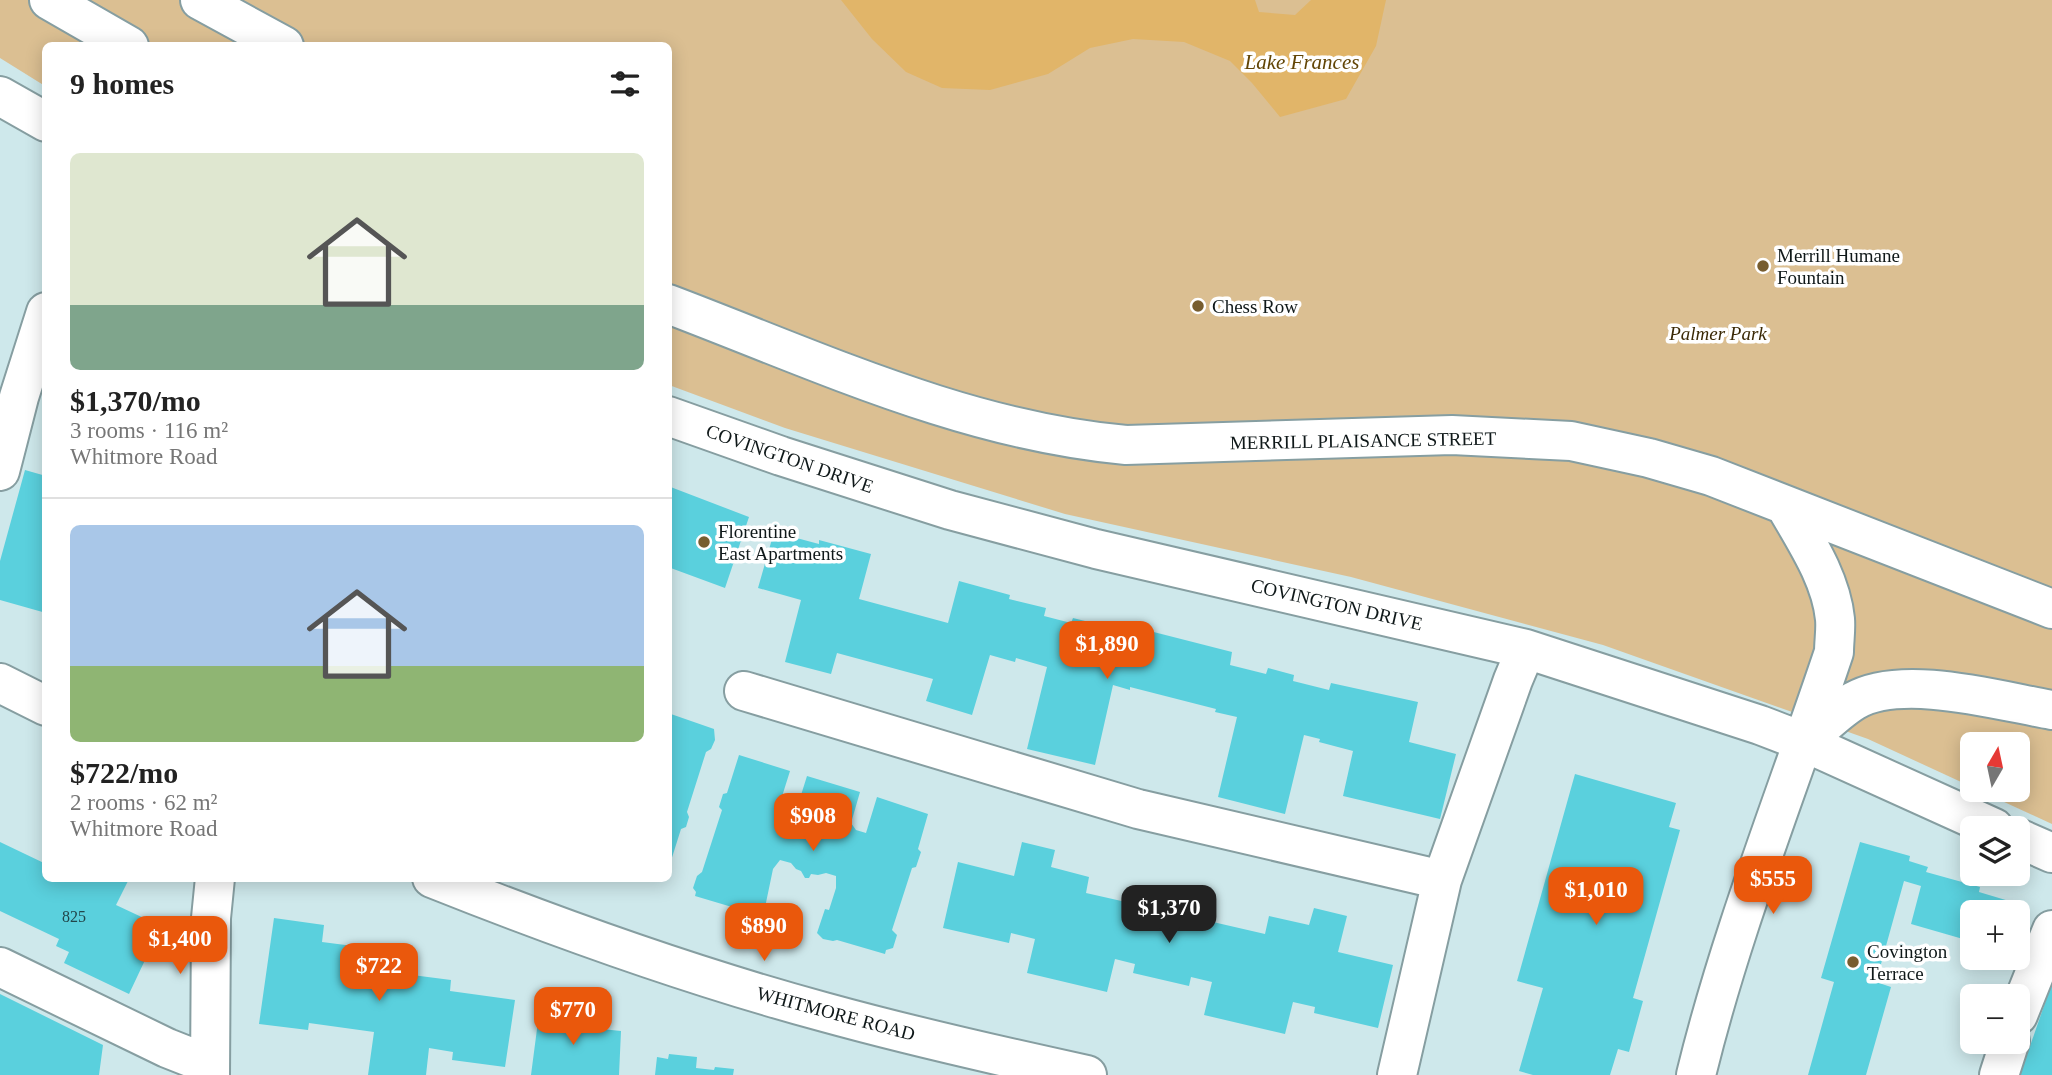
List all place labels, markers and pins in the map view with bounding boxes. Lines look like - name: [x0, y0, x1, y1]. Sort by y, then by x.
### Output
- place label: Merrill Humane Fountain: [1777, 245, 1900, 288]
- marker: Merrill Humane Fountain: [1755, 258, 1771, 274]
- place label: Chess Row: [1212, 296, 1298, 317]
- marker: Chess Row: [1190, 298, 1206, 314]
- place label: Florentine East Apartments: [718, 521, 843, 564]
- marker: Florentine East Apartments: [696, 534, 712, 550]
- pin: $1,890: [1050, 622, 1164, 681]
- pin: $908: [772, 794, 854, 853]
- pin: $555: [1732, 856, 1814, 916]
- pin: $1,010: [1539, 867, 1653, 927]
- pin: $1,370: [1112, 886, 1226, 945]
- pin: $890: [723, 904, 805, 963]
- pin: $1,400: [123, 916, 237, 976]
- place label: Covington Terrace: [1867, 941, 1948, 984]
- pin: $722: [338, 944, 420, 1003]
- marker: Covington Terrace: [1845, 954, 1861, 970]
- pin: $770: [532, 988, 614, 1047]

